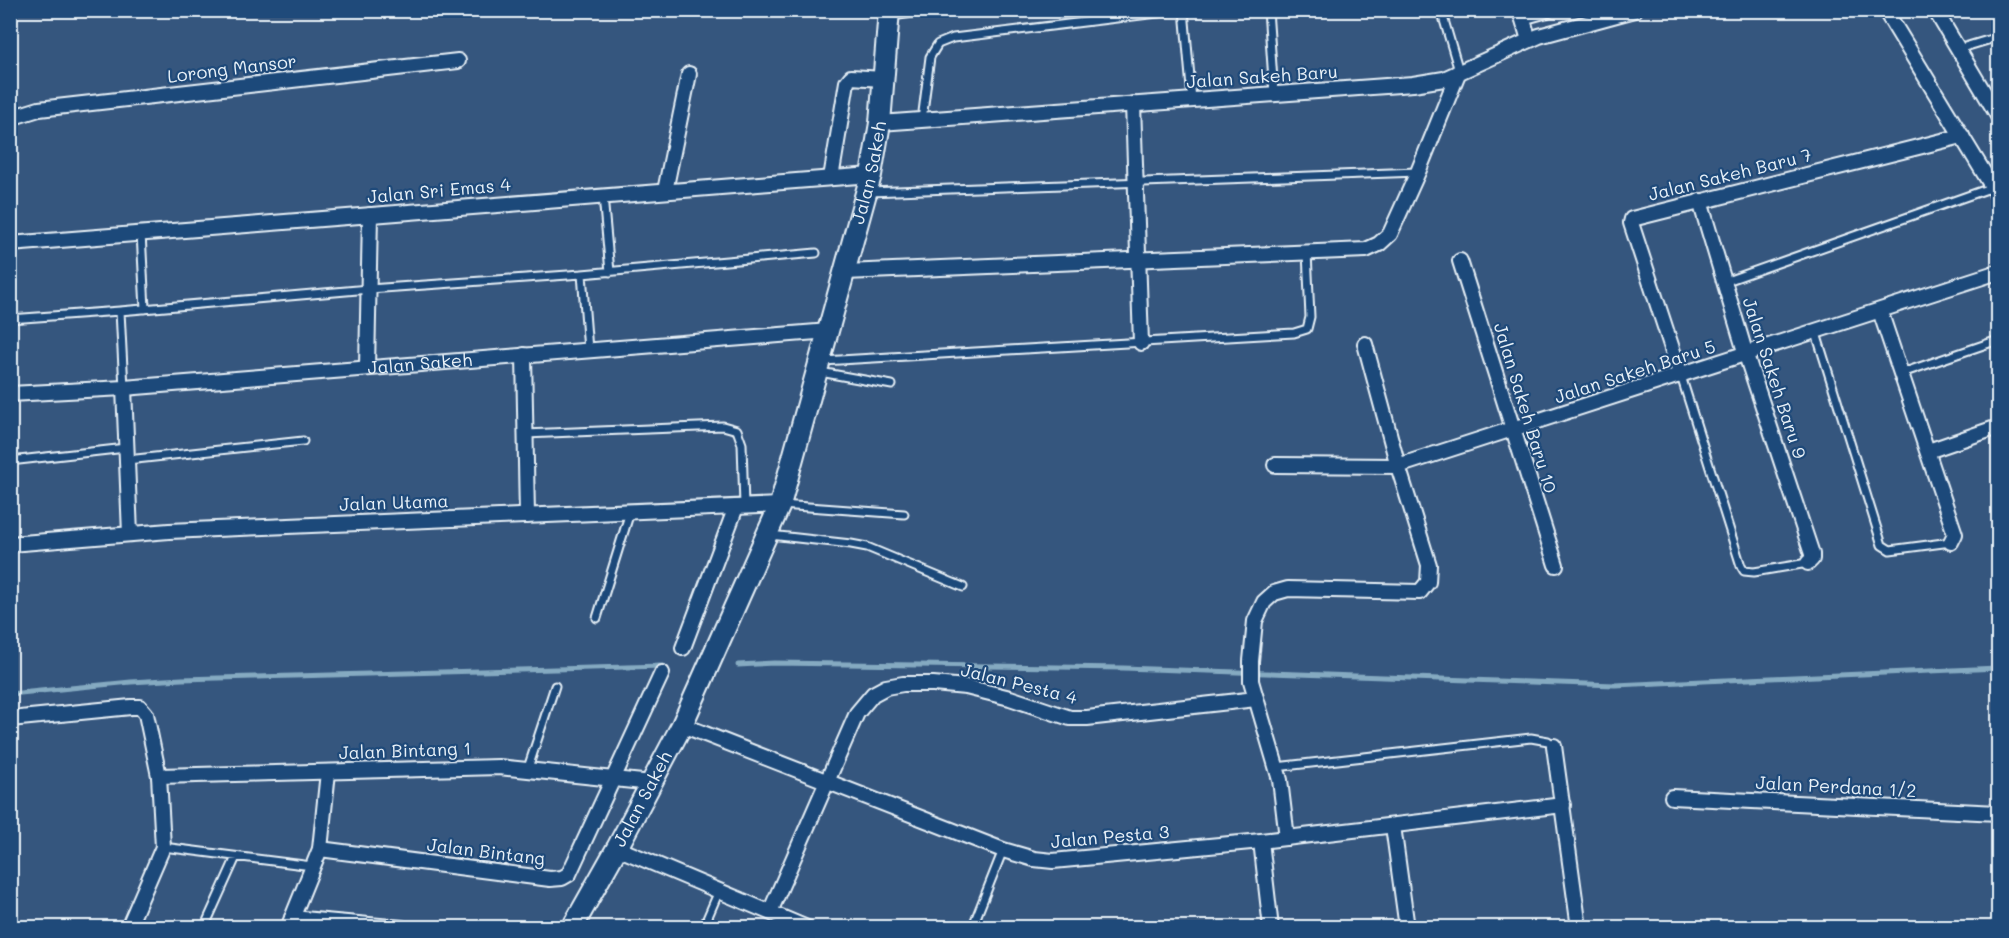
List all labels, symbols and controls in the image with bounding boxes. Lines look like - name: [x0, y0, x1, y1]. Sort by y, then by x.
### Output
- street label: Lorong Mansor: [166, 48, 298, 88]
- street label: Jalan Sakeh Baru: [1185, 59, 1338, 93]
- street label: Jalan Sakeh: [845, 119, 891, 227]
- street label: Jalan Sakeh Baru 7: [1646, 142, 1814, 206]
- street label: Jalan Sri Emas 4: [366, 172, 512, 208]
- street label: Jalan Sakeh Baru 9: [1738, 294, 1812, 462]
- street label: Jalan Sakeh Baru 10: [1489, 320, 1563, 496]
- street label: Jalan Sakeh Baru 5: [1551, 334, 1718, 408]
- street label: Jalan Sakeh: [367, 347, 473, 379]
- street label: Jalan Utama: [339, 488, 449, 516]
- street label: Jalan Pesta 4: [959, 657, 1080, 709]
- street label: Jalan Bintang 1: [338, 736, 472, 764]
- street label: Jalan Sakeh: [607, 747, 677, 851]
- street label: Jalan Perdana 1/2: [1755, 770, 1917, 802]
- street label: Jalan Pesta 3: [1050, 819, 1170, 853]
- street label: Jalan Bintang: [426, 832, 547, 870]

